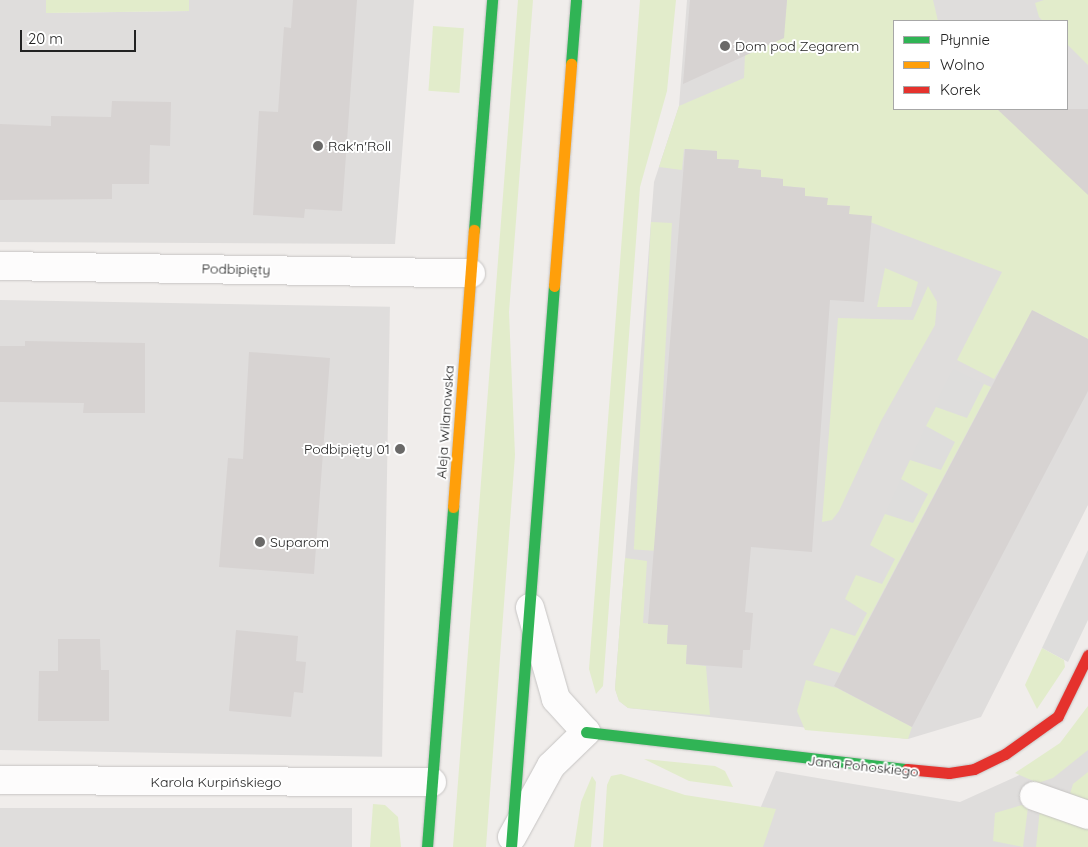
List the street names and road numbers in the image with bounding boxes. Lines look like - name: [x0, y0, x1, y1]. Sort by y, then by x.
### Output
- street label: Podbipięty: [202, 260, 270, 278]
- street label: Aleja Wilanowska: [433, 365, 457, 479]
- street label: Jana Pohoskiego: [807, 752, 919, 780]
- street label: Karola Kurpińskiego: [150, 774, 282, 790]

